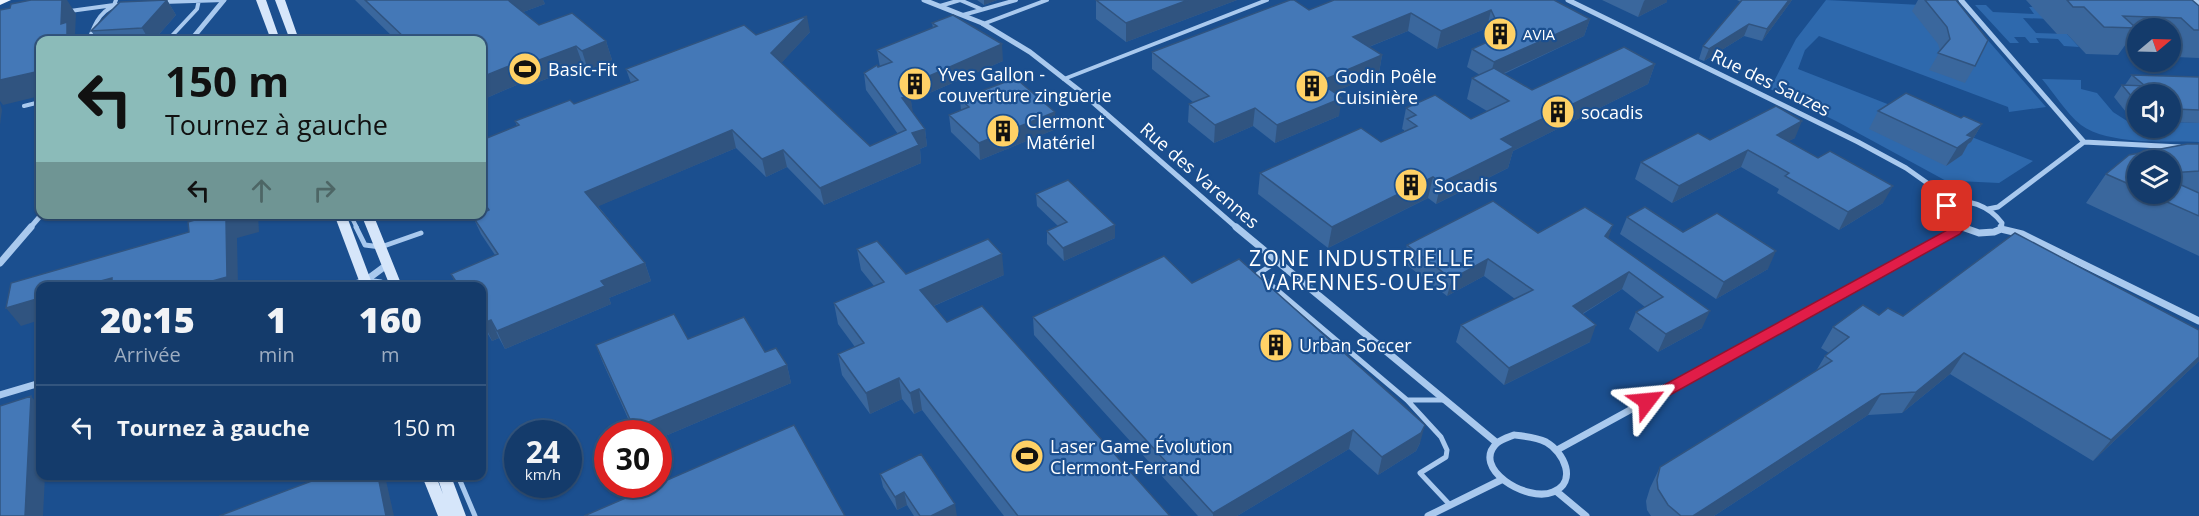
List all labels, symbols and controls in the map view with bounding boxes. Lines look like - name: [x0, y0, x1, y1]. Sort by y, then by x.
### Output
- building icon: AVIA: [1482, 16, 1518, 52]
- north arrow: [2127, 18, 2181, 72]
- map controls: [2127, 18, 2181, 204]
- place label: AVIA: [1523, 24, 1556, 44]
- street label: Rue des Sauzes: [1708, 43, 1834, 121]
- sports icon: Basic-Fit: [507, 51, 543, 87]
- text: 150 m: [165, 52, 289, 109]
- place label: Basic-Fit: [548, 57, 617, 81]
- icon: left: [66, 60, 144, 138]
- place label: Yves Gallon - couverture zinguerie: [938, 62, 1112, 107]
- place label: Godin Poêle Cuisinière: [1335, 64, 1437, 109]
- building icon: Yves Gallon - couverture zinguerie: [897, 66, 933, 102]
- building icon: Godin Poêle Cuisinière: [1294, 68, 1330, 104]
- button: sound: [2127, 84, 2181, 138]
- building icon: socadis: [1540, 94, 1576, 130]
- place label: socadis: [1581, 100, 1643, 124]
- text: Tournez à gauche: [165, 106, 388, 143]
- place label: Clermont Matériel: [1026, 109, 1104, 154]
- building icon: Clermont Matériel: [985, 113, 1021, 149]
- street label: Rue des Varennes: [1135, 117, 1265, 233]
- button: layers: [2127, 150, 2181, 204]
- building icon: Socadis: [1393, 167, 1429, 203]
- place label: Socadis: [1434, 173, 1497, 197]
- icon: left: [182, 174, 215, 207]
- icon: ahead: [245, 174, 278, 207]
- icon: right: [308, 174, 341, 207]
- pin: [1921, 180, 1972, 231]
- icon: arrive: [1930, 189, 1963, 222]
- district label: ZONE INDUSTRIELLE VARENNES-OUEST: [1249, 244, 1475, 296]
- text: 20:15: [100, 295, 195, 344]
- text: 1: [266, 295, 287, 344]
- text: 160: [359, 295, 422, 344]
- building icon: Urban Soccer: [1258, 327, 1294, 363]
- place label: Urban Soccer: [1299, 333, 1412, 357]
- text: Arrivée: [114, 341, 181, 368]
- text: min: [259, 341, 295, 368]
- text: m: [381, 341, 400, 368]
- position arrow: [1615, 369, 1679, 433]
- icon: left: [66, 411, 99, 444]
- text: Tournez à gauche: [117, 412, 310, 442]
- text: 150 m: [392, 412, 456, 442]
- speed limit sign: 30: [594, 420, 672, 498]
- text: 24: [526, 431, 560, 472]
- place label: Laser Game Évolution Clermont-Ferrand: [1050, 434, 1233, 479]
- sports icon: Laser Game Évolution Clermont-Ferrand: [1009, 438, 1045, 474]
- text: km/h: [525, 464, 561, 484]

